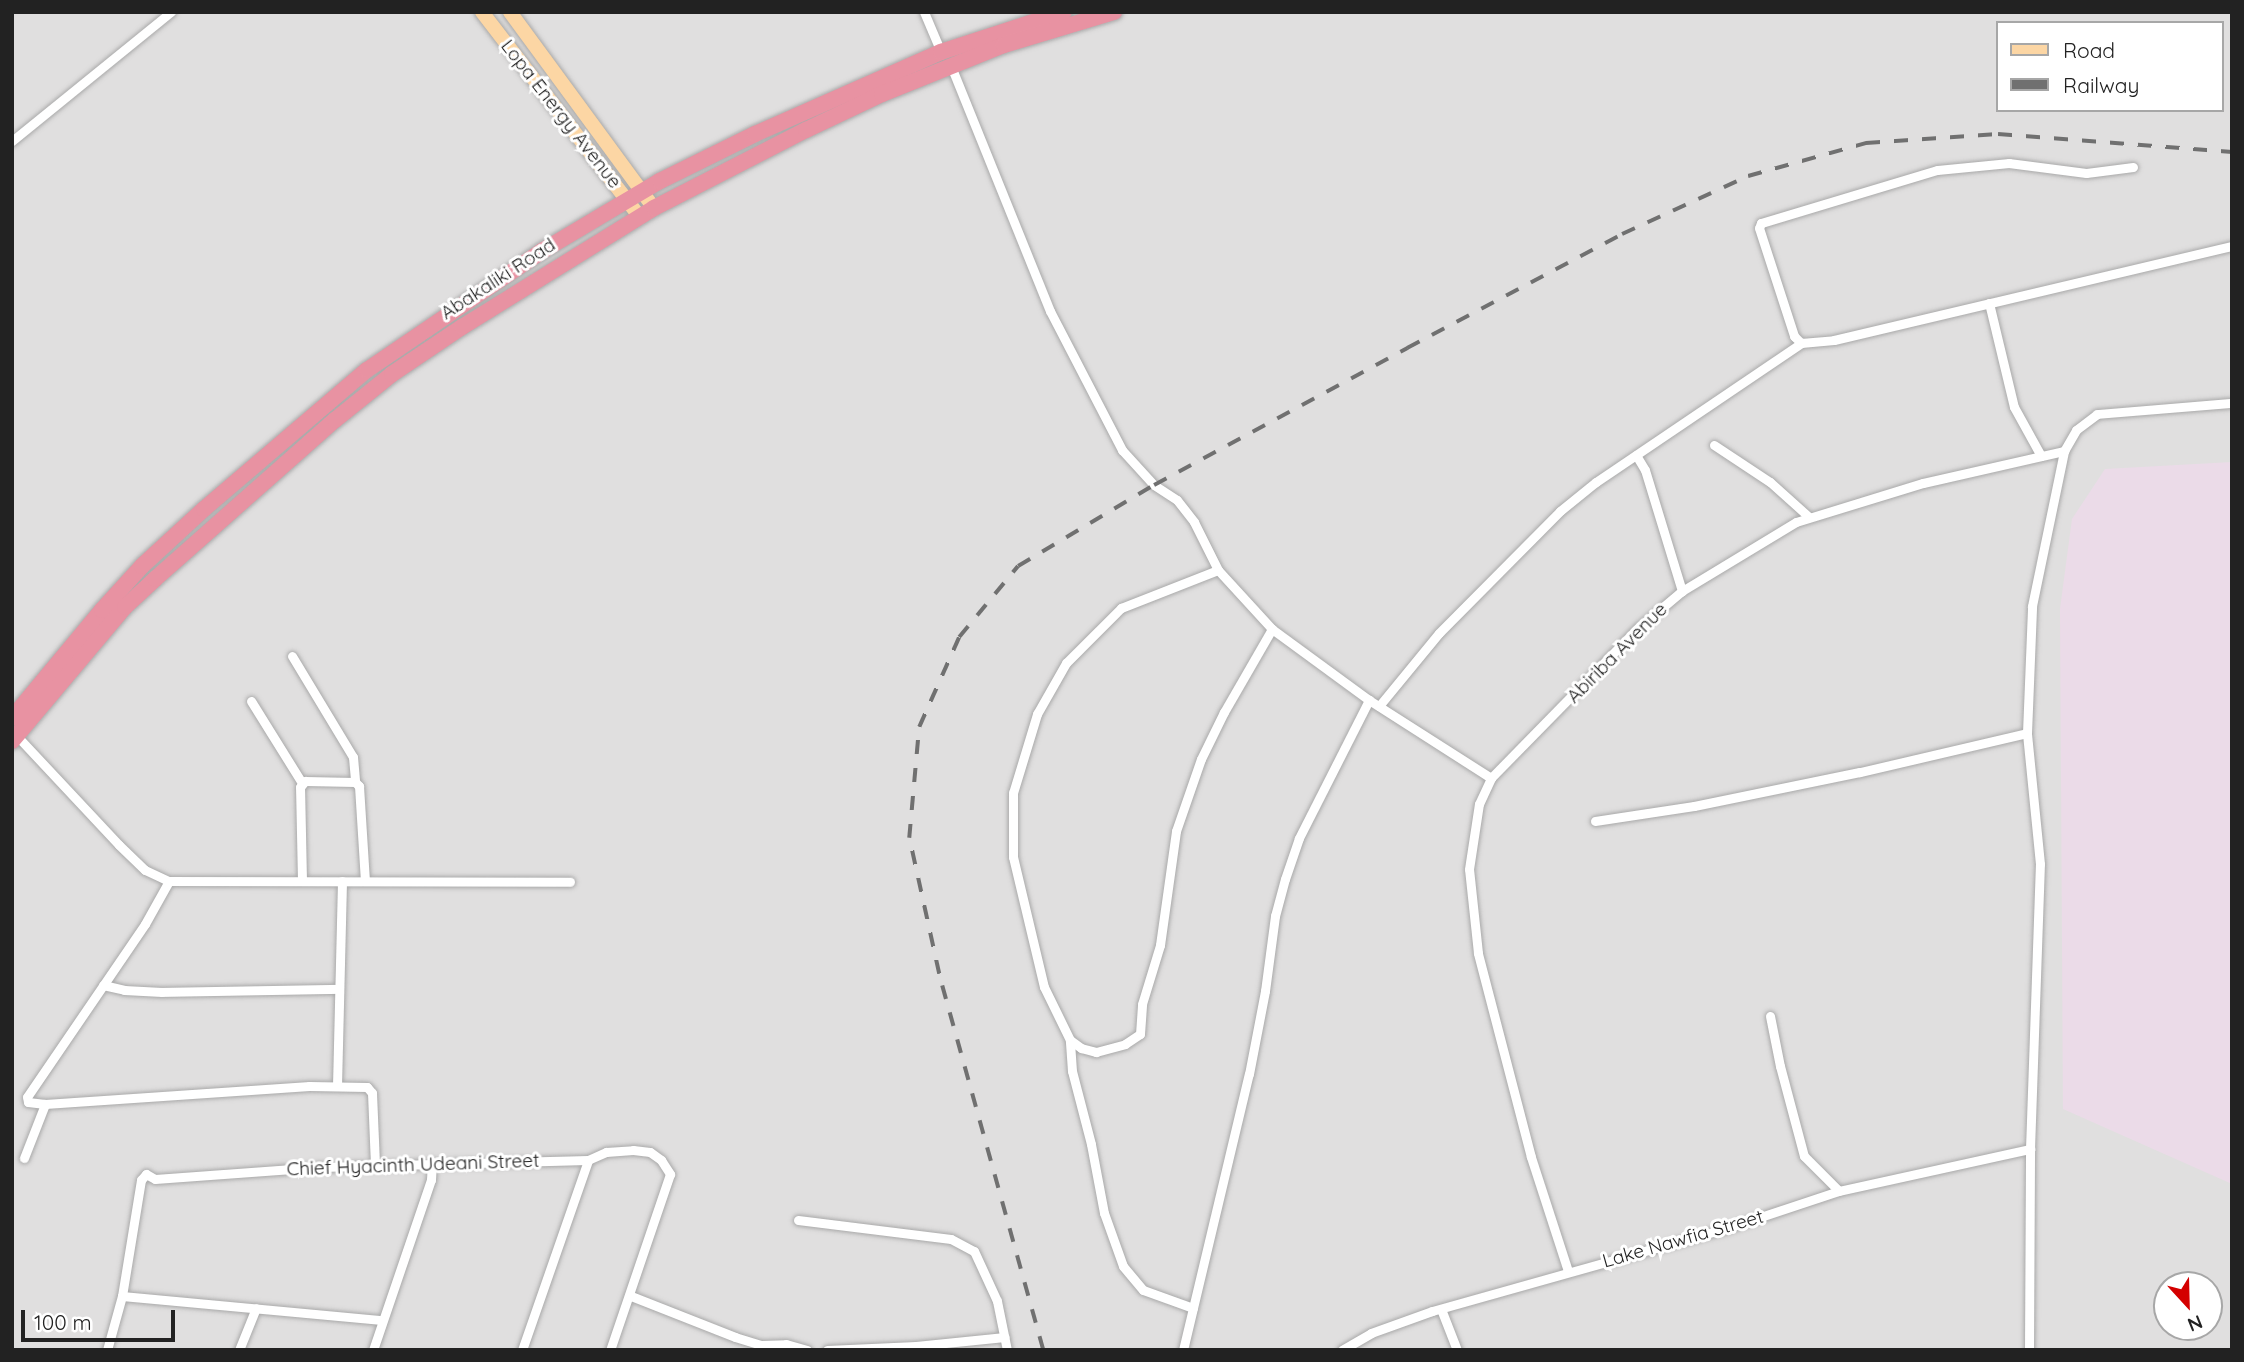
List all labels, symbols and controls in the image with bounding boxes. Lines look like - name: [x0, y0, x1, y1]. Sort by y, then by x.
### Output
- legend: [1996, 21, 2223, 112]
- street label: Lopa Energy Avenue: [496, 35, 626, 193]
- text: Road: [2063, 37, 2115, 63]
- text: Railway: [2063, 72, 2139, 98]
- street label: Abakaliki Road: [436, 234, 560, 324]
- street label: Abiriba Avenue: [1562, 598, 1672, 708]
- street label: Chief Hyacinth Udeani Street: [286, 1149, 540, 1181]
- street label: Lake Nawfia Street: [1600, 1205, 1766, 1273]
- north arrow: [2153, 1271, 2223, 1341]
- scale bar: [24, 1296, 178, 1340]
- text: 100 m: [34, 1309, 92, 1335]
- text: N: [2184, 1310, 2206, 1337]

